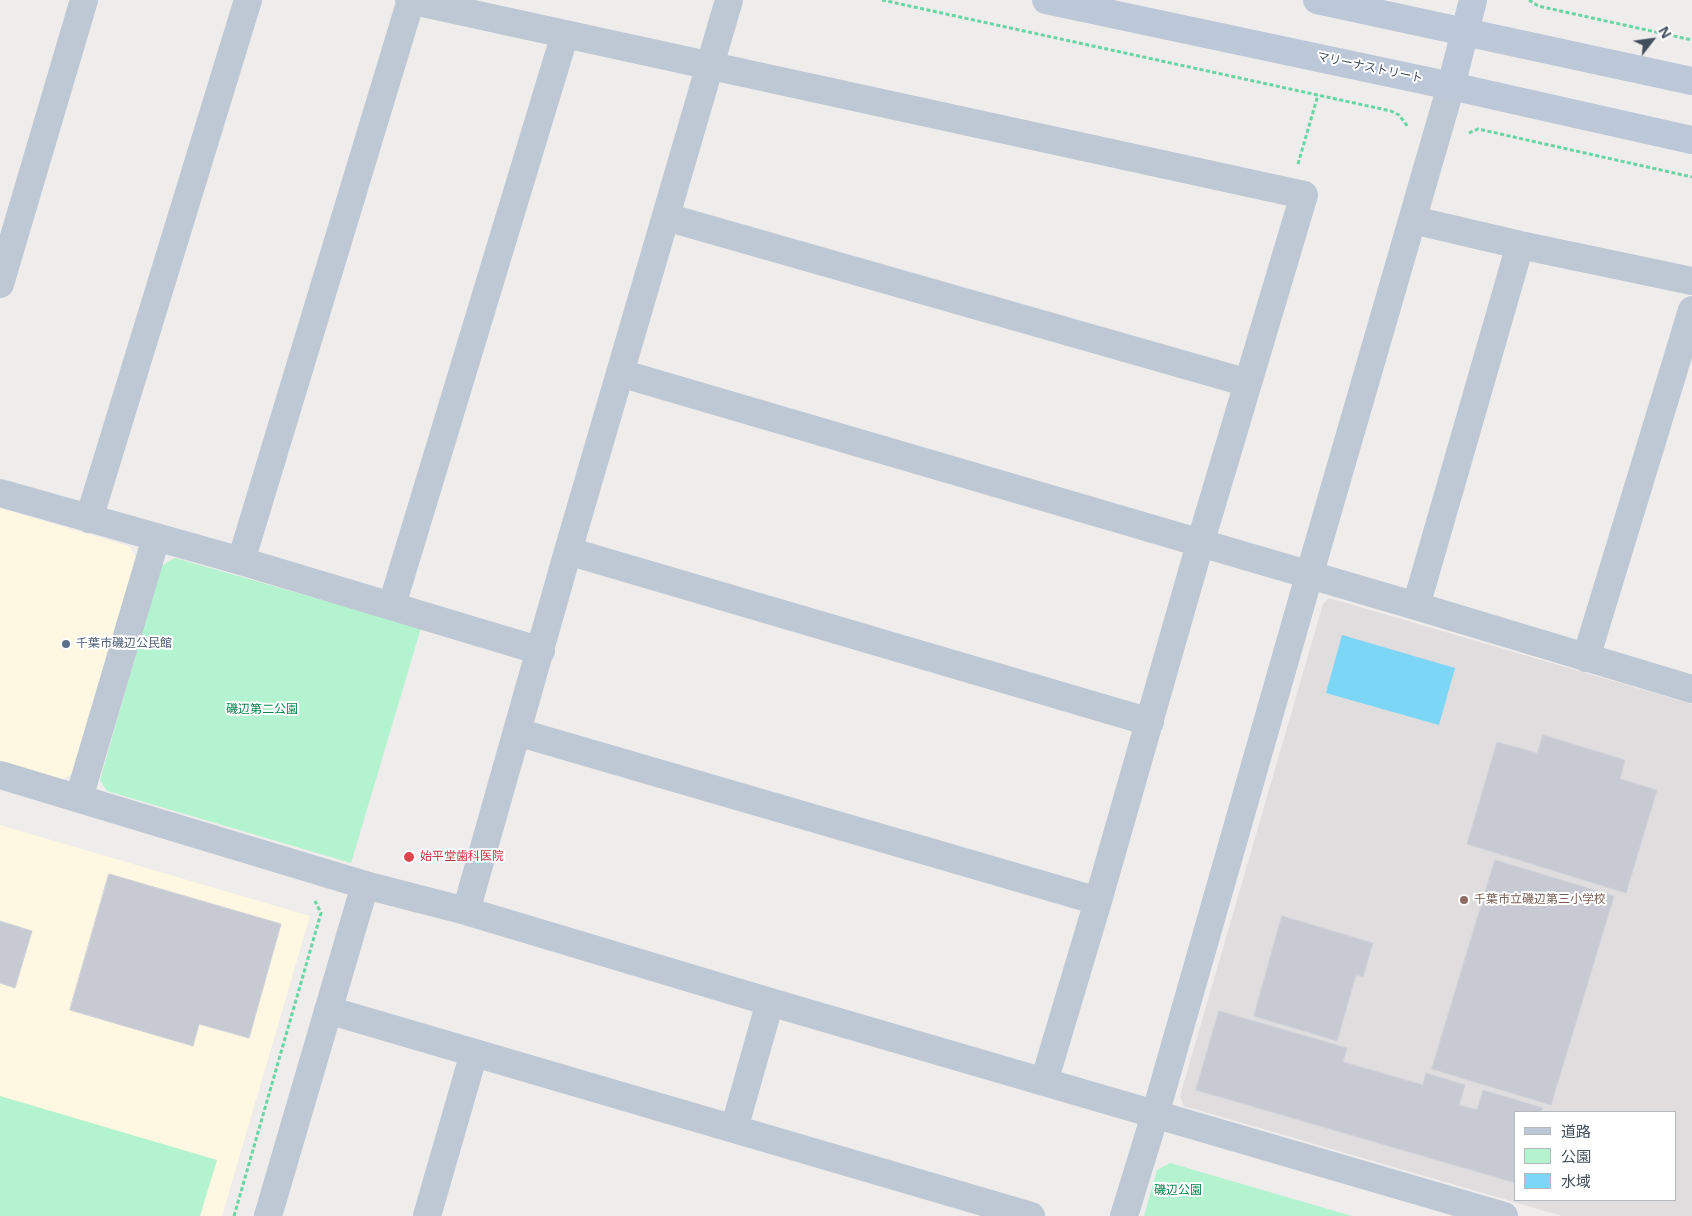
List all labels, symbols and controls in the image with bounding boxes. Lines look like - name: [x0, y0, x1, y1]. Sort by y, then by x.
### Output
- north arrow: [1627, 15, 1677, 65]
- text: N: [1654, 23, 1676, 42]
- street label: マリーナストリート: [1316, 50, 1424, 86]
- place label: 千葉市磯辺公民館: [76, 637, 172, 651]
- marker: 千葉市磯辺公民館: [60, 638, 72, 650]
- park label: 磯辺第二公園: [226, 703, 298, 717]
- marker: 始平堂歯科医院: [402, 850, 416, 864]
- place label: 始平堂歯科医院: [420, 850, 504, 864]
- place label: 千葉市立磯辺第三小学校: [1474, 893, 1606, 907]
- marker: 千葉市立磯辺第三小学校: [1458, 894, 1470, 906]
- legend: [1514, 1111, 1677, 1201]
- text: 道路: [1561, 1121, 1591, 1141]
- text: 公園: [1561, 1146, 1591, 1166]
- text: 水域: [1561, 1171, 1591, 1191]
- park label: 磯辺公園: [1154, 1184, 1202, 1198]

